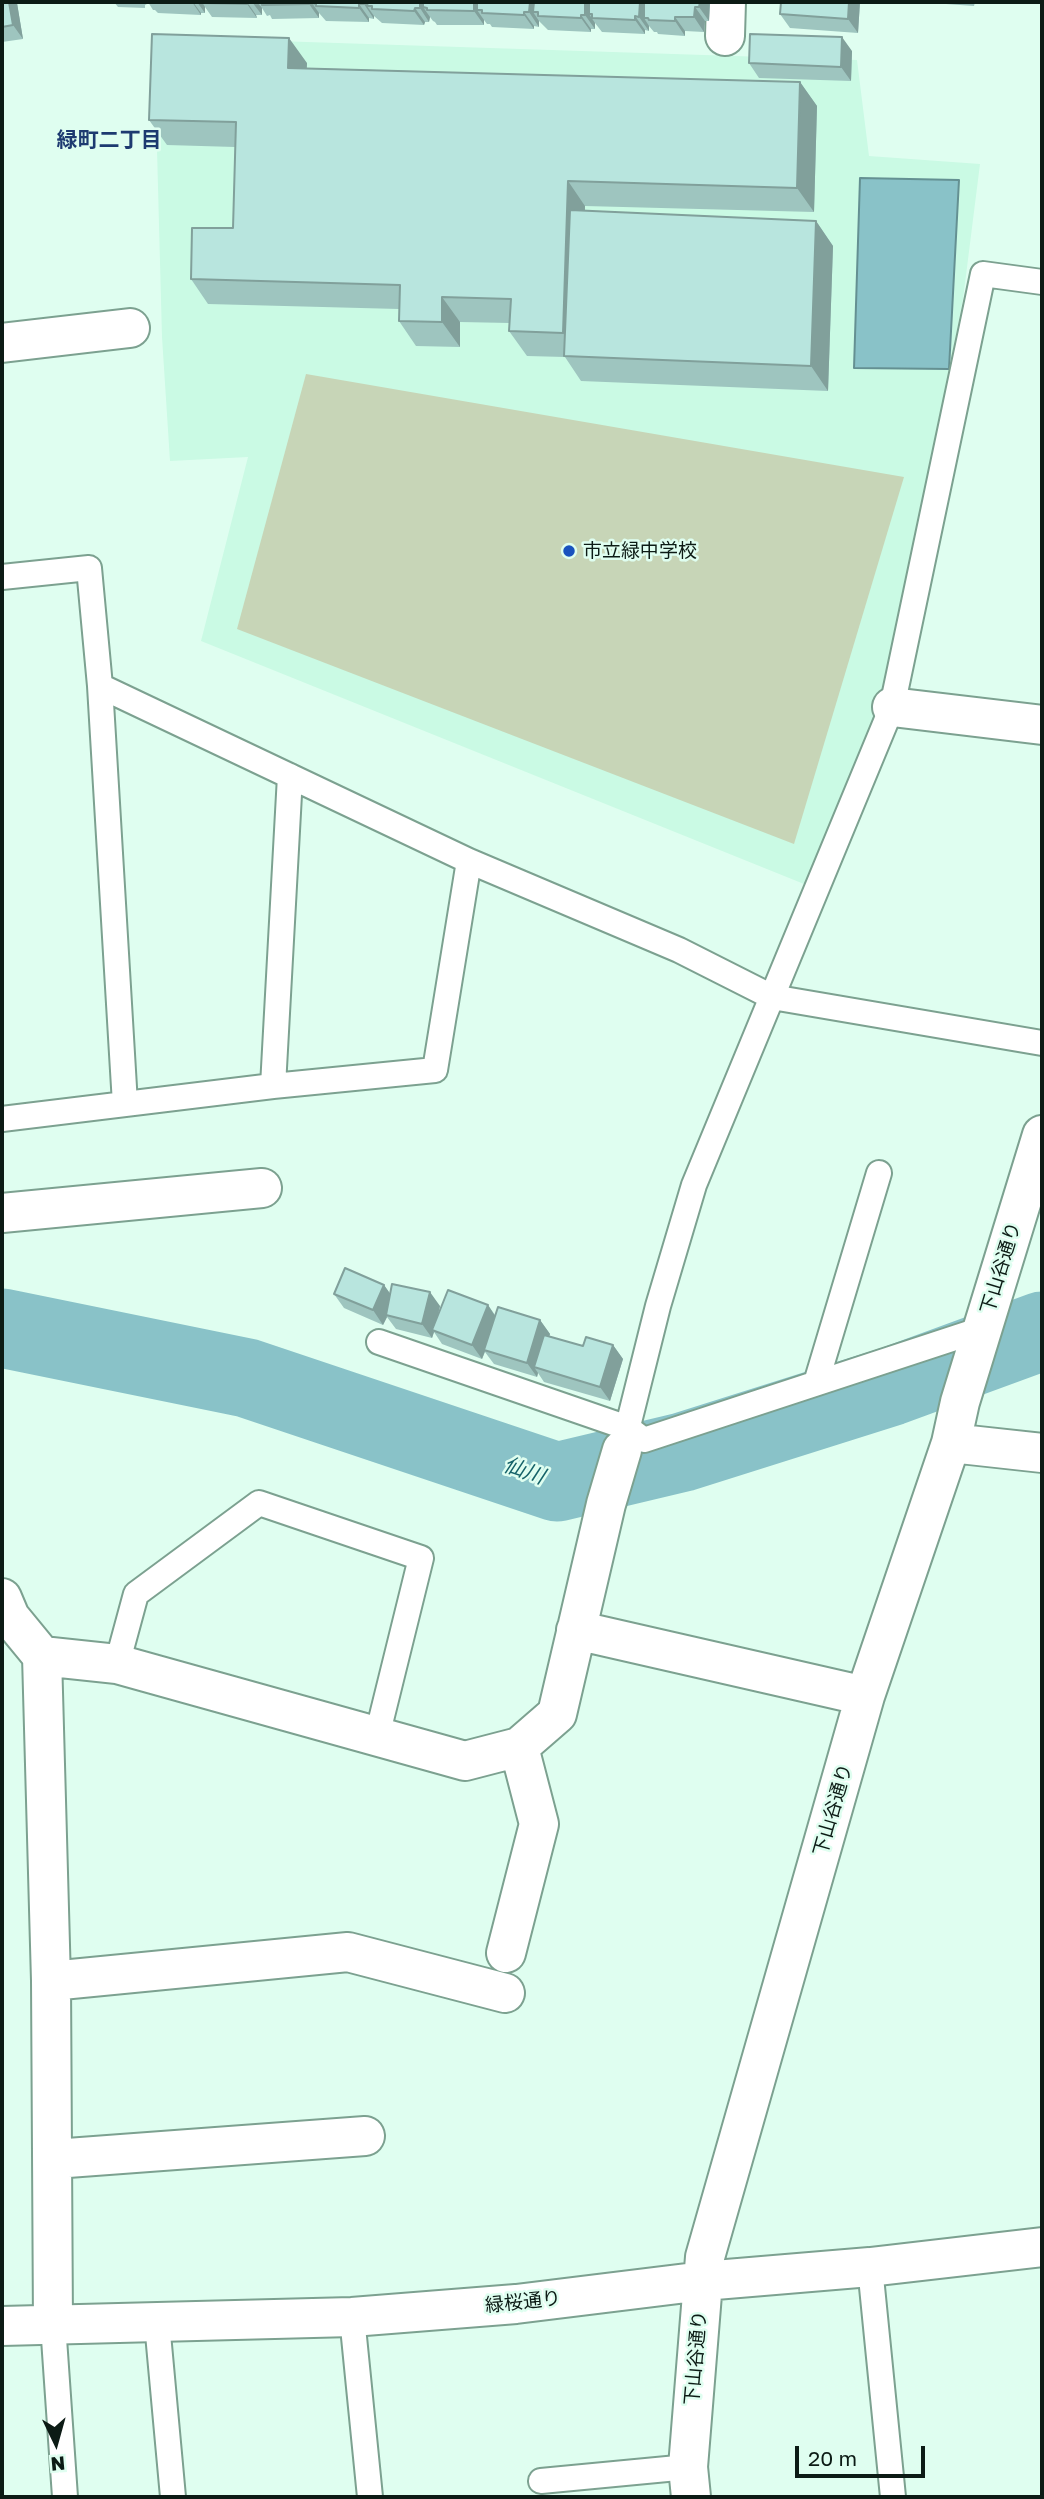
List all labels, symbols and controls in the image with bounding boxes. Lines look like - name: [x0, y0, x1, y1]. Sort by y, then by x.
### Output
- district label: 緑町二丁目: [57, 127, 161, 153]
- place label: 市立緑中学校: [583, 540, 697, 562]
- marker: 市立緑中学校: [561, 543, 577, 559]
- street label: 下山谷通り: [976, 1219, 1026, 1317]
- water label: 仙川: [500, 1452, 548, 1490]
- street label: 下山谷通り: [809, 1761, 857, 1859]
- street label: 緑桜通り: [484, 2287, 562, 2317]
- street label: 下山谷通り: [681, 2310, 711, 2406]
- north arrow: [21, 2408, 91, 2478]
- scale bar: [799, 2432, 928, 2476]
- text: 20 m: [808, 2445, 857, 2471]
- text: N: [50, 2452, 66, 2477]

